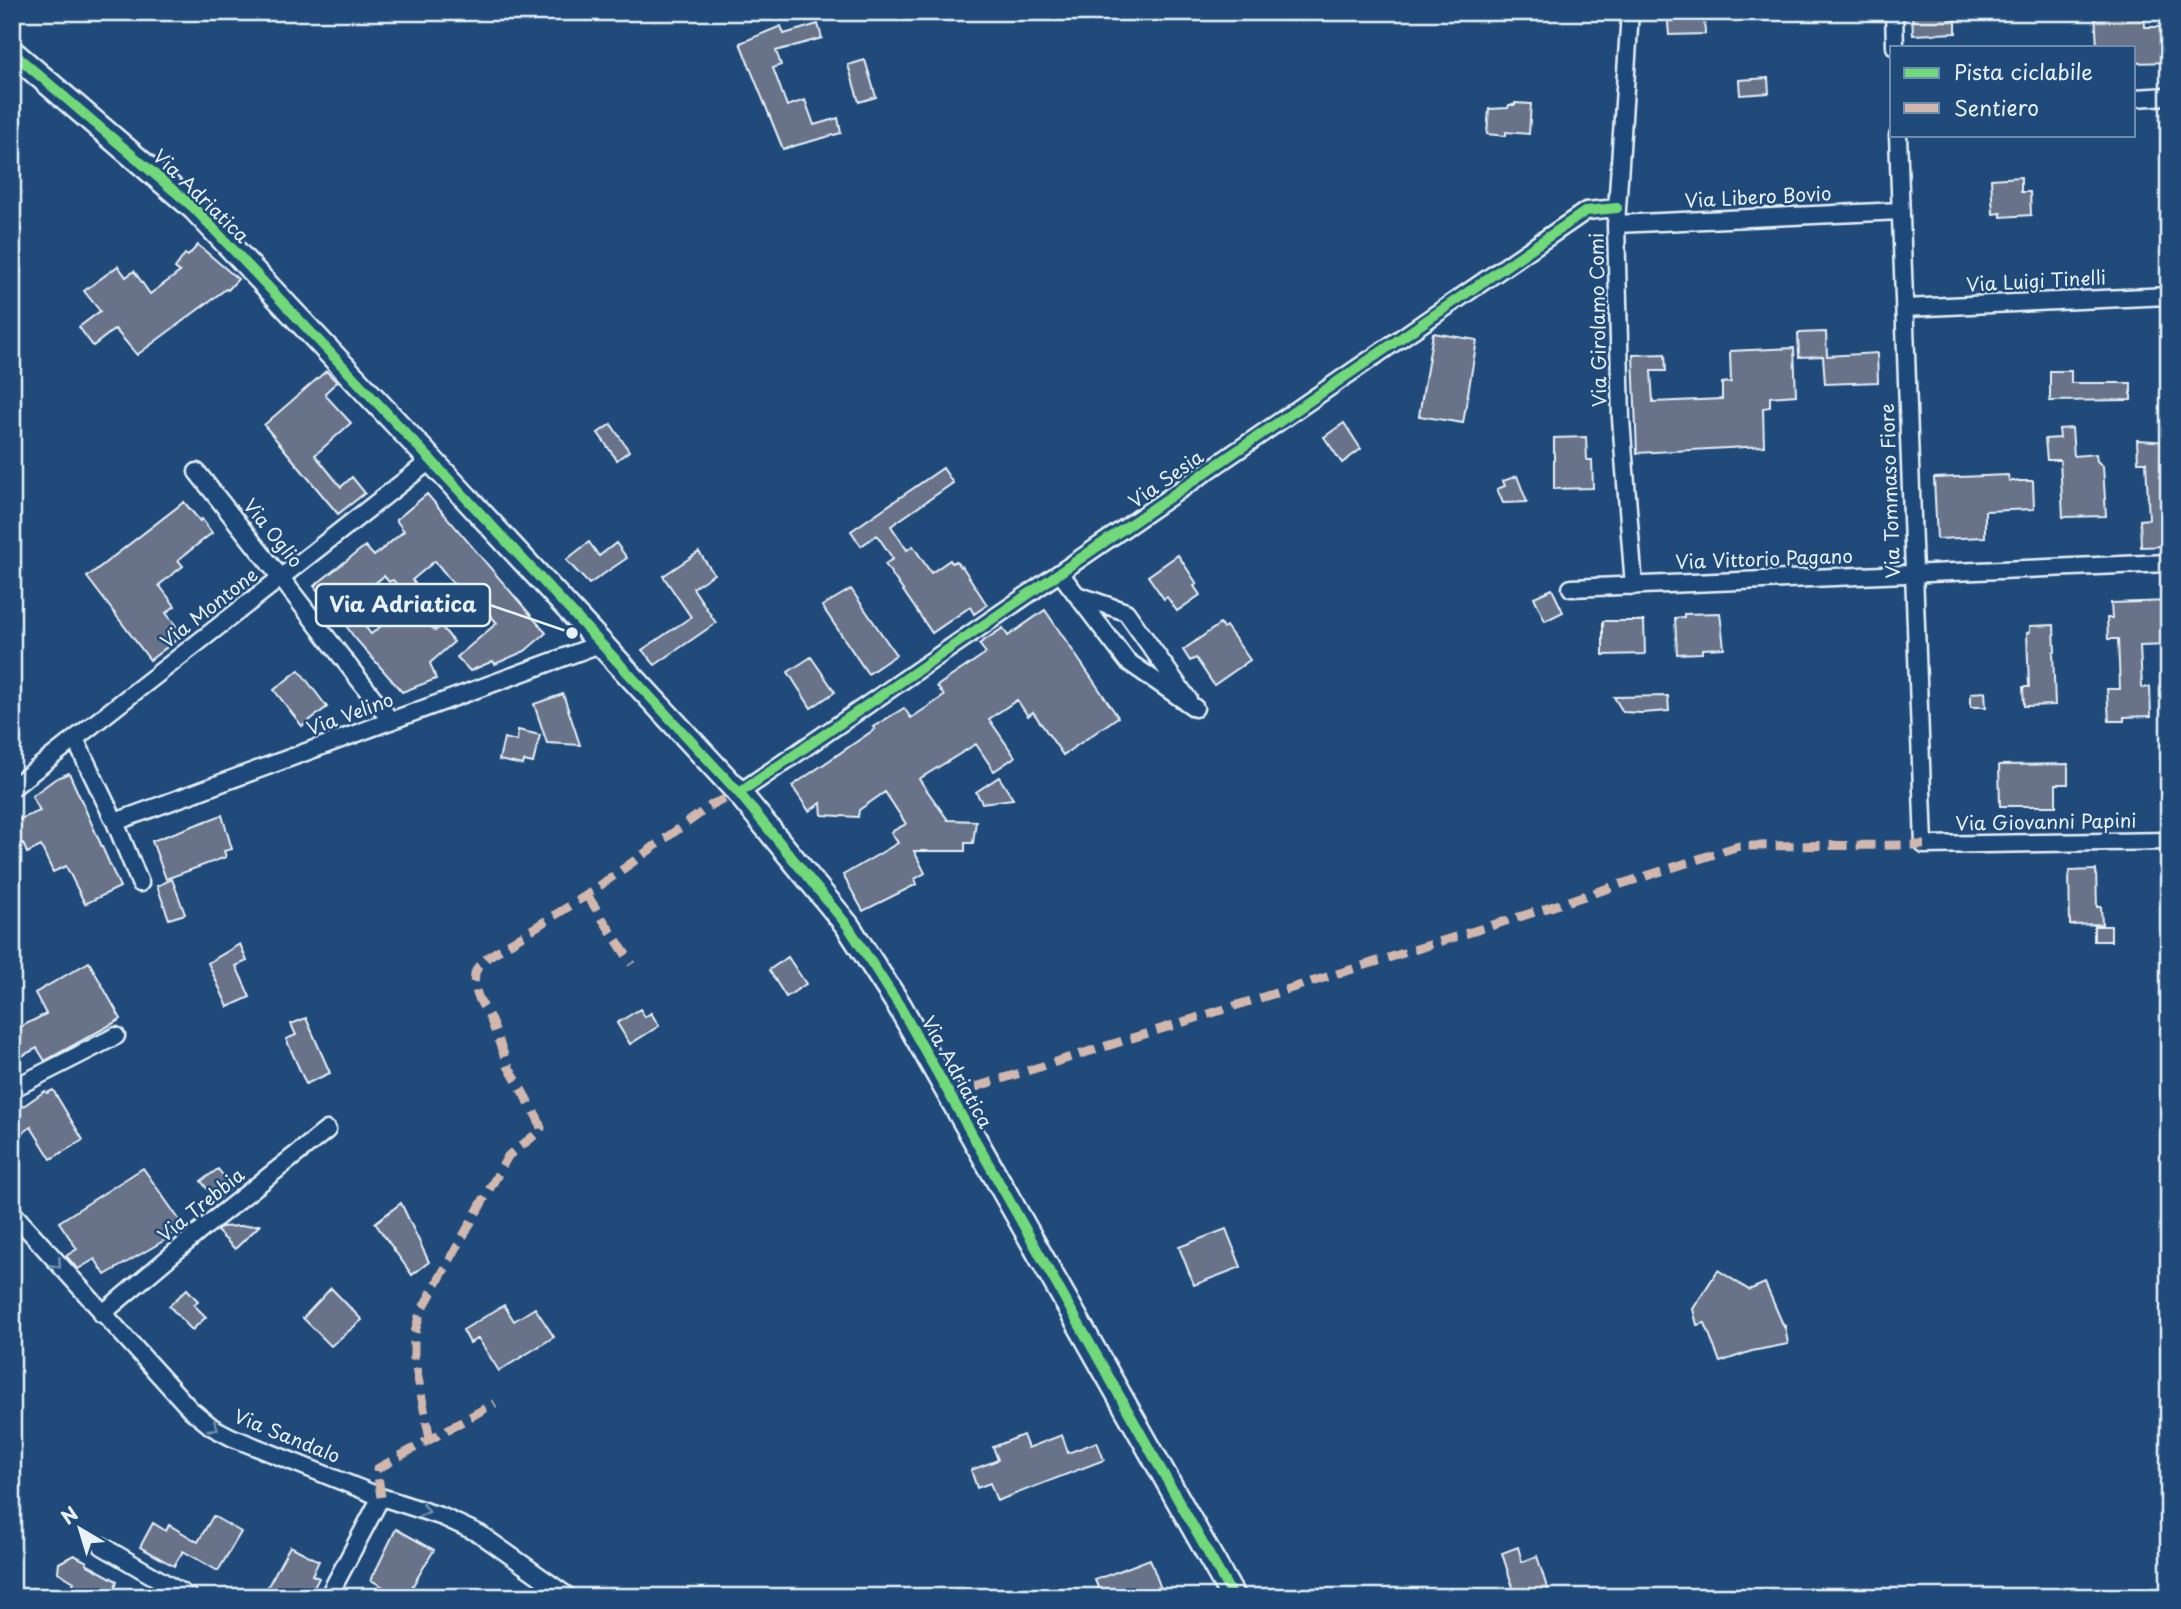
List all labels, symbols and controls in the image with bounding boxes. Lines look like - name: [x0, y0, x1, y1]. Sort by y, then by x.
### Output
- legend: [1890, 46, 2136, 136]
- text: Pista ciclabile: [1954, 55, 2093, 87]
- text: Sentiero: [1954, 91, 2039, 123]
- street label: Via Adriatica: [147, 142, 256, 249]
- street label: Via Libero Bovio: [1684, 178, 1832, 214]
- street label: Via Girolamo Comi: [1581, 233, 1613, 407]
- street label: Via Luigi Tinelli: [1965, 262, 2107, 298]
- street label: Via Tommaso Fiore: [1872, 403, 1906, 579]
- street label: Via Sesia: [1122, 442, 1209, 514]
- street label: Via Oglio: [237, 492, 310, 573]
- street label: Via Vittorio Pagano: [1675, 541, 1853, 575]
- street label: Via Montone: [154, 560, 263, 654]
- callout: Via Adriatica: [316, 584, 490, 626]
- text: Via Adriatica: [329, 587, 477, 619]
- street label: Via Velino: [302, 684, 397, 742]
- street label: Via Giovanni Papini: [1955, 805, 2137, 837]
- street label: Via Adriatica: [915, 1010, 1000, 1133]
- street label: Via Trebbia: [151, 1160, 250, 1248]
- one-way arrow: [49, 1255, 61, 1268]
- street label: Via Sandalo: [230, 1401, 345, 1469]
- one-way arrow: [206, 1419, 219, 1432]
- north arrow: [46, 1494, 116, 1564]
- text: N: [54, 1499, 83, 1530]
- one-way arrow: [418, 1503, 431, 1517]

